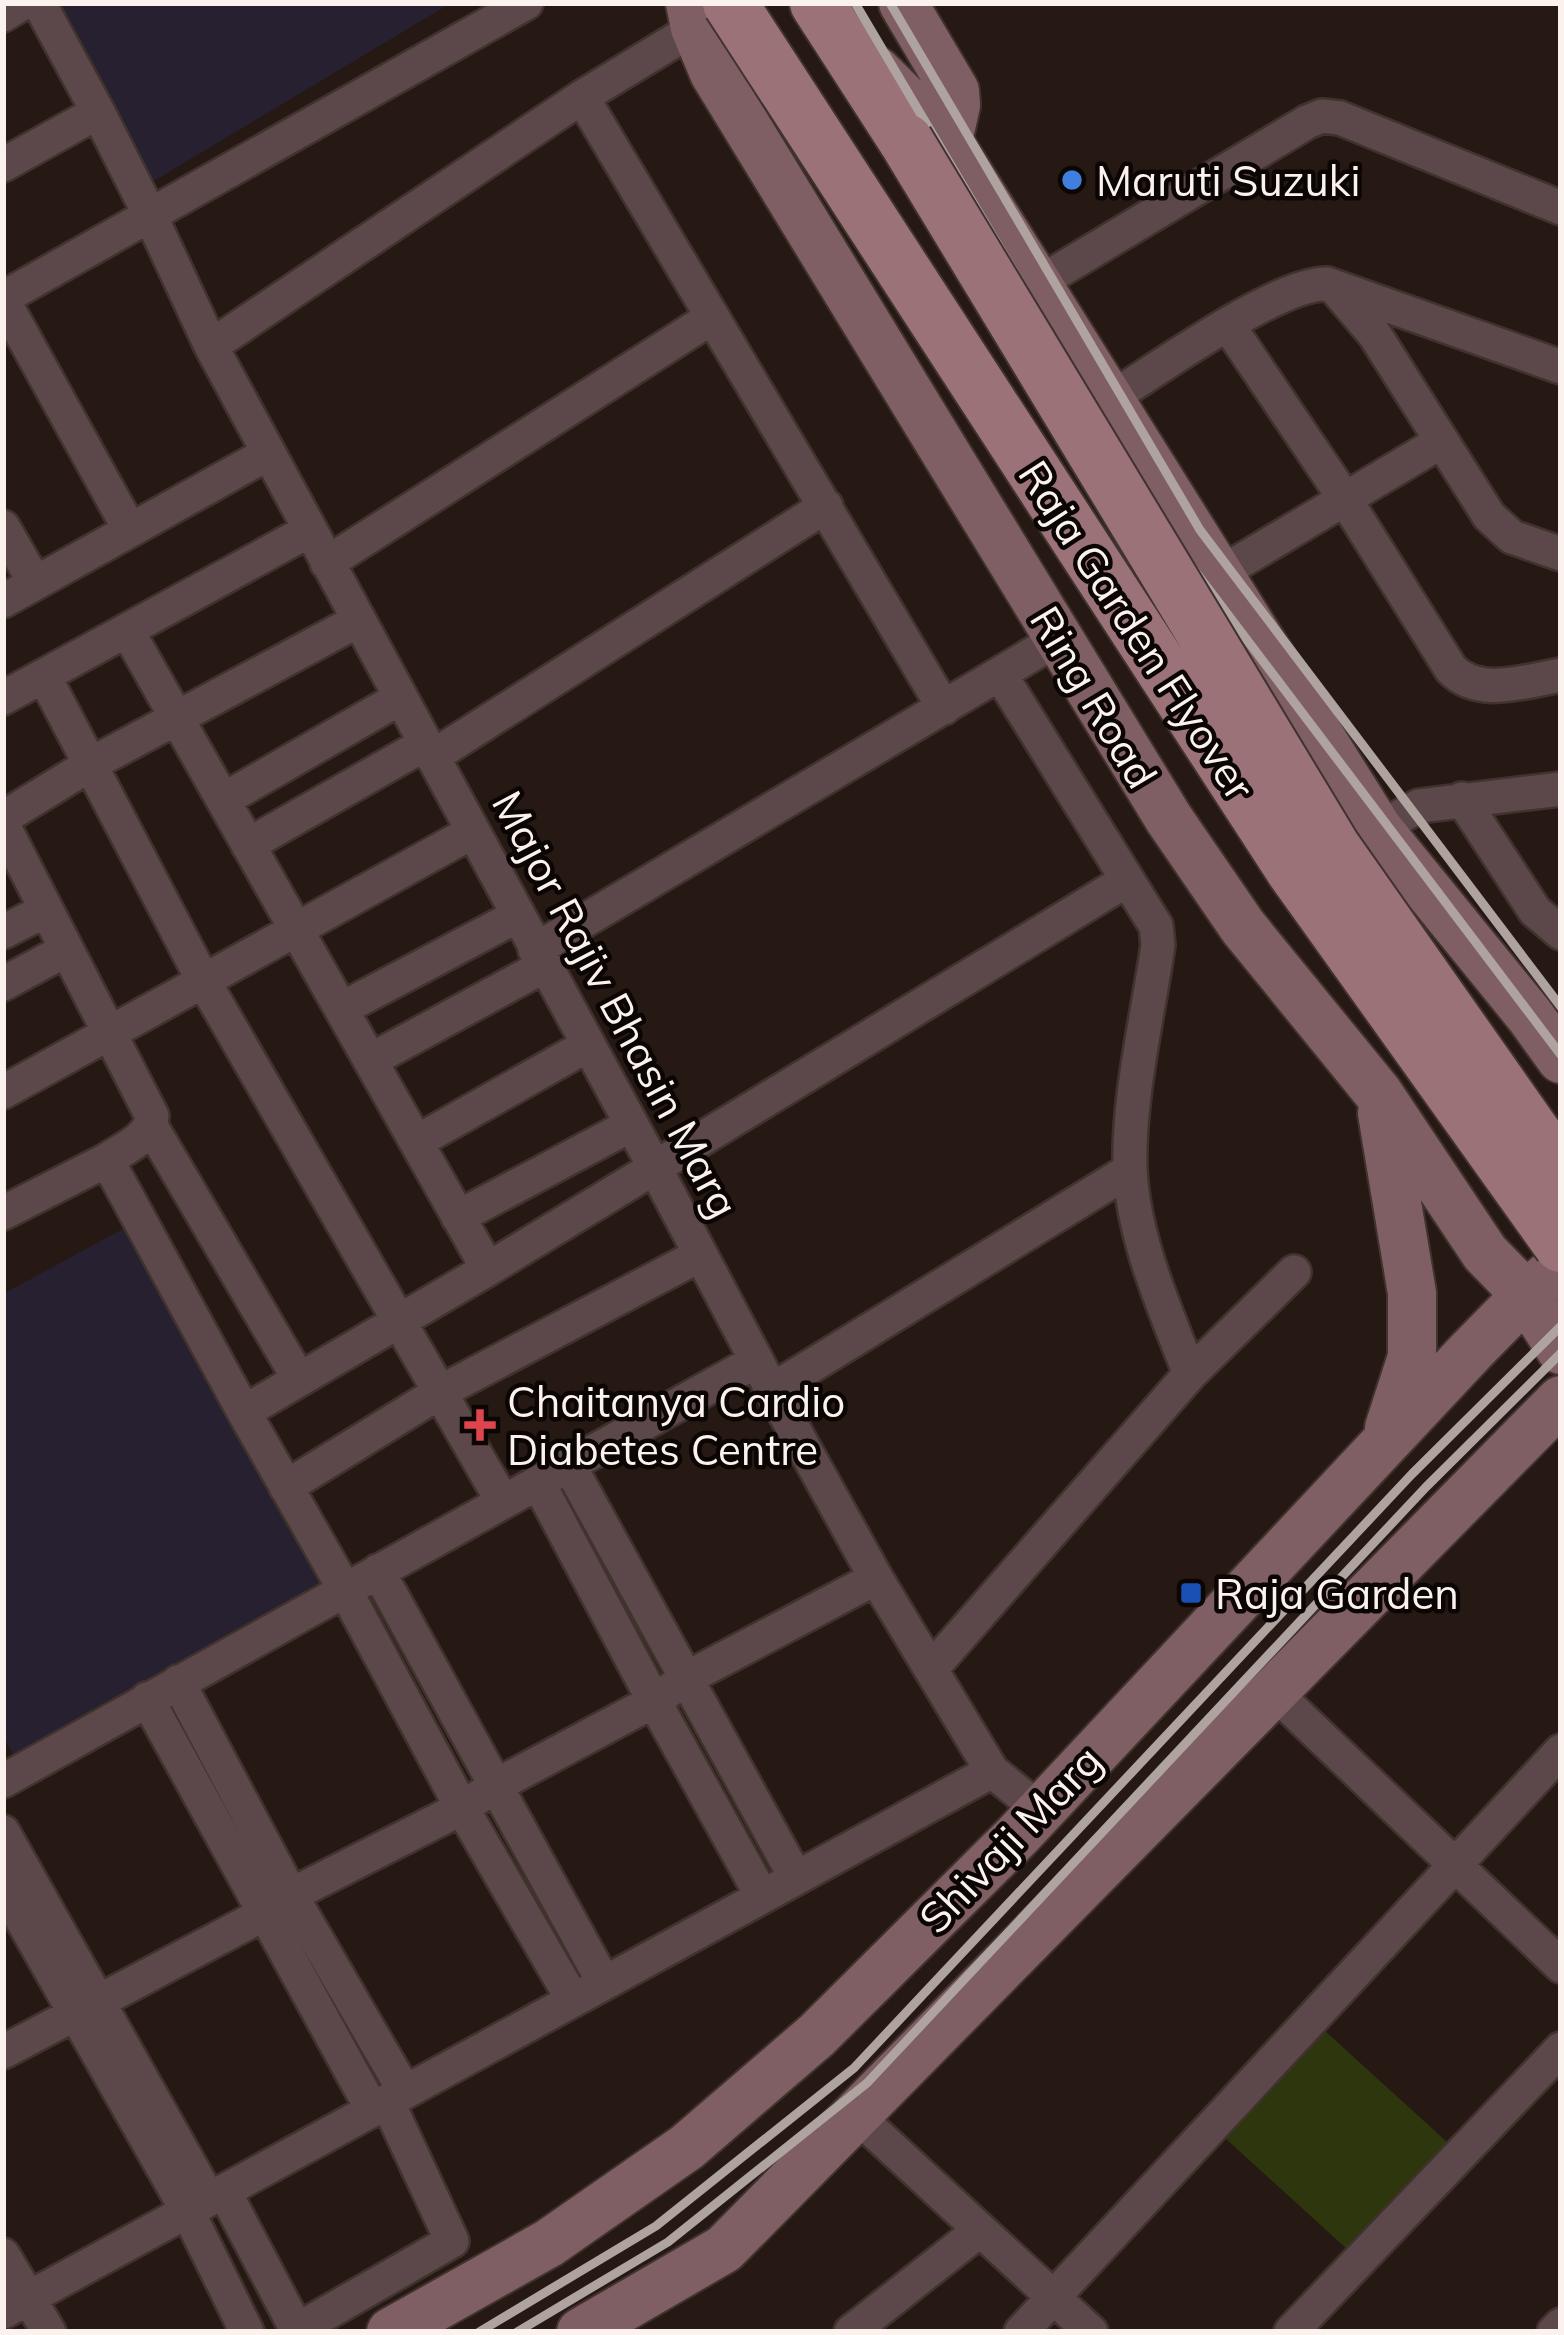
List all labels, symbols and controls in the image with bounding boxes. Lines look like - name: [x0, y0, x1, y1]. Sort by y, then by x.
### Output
- place label: Maruti Suzuki: [1096, 154, 1360, 207]
- marker: Maruti Suzuki: [1059, 167, 1085, 193]
- street label: Raja Garden Flyover: [1007, 450, 1267, 810]
- street label: Ring Road: [1019, 596, 1169, 798]
- street label: Major Rajiv Bhasin Marg: [481, 782, 751, 1226]
- place label: Chaitanya Cardio Diabetes Centre: [507, 1375, 845, 1476]
- marker: Chaitanya Cardio Diabetes Centre: [464, 1409, 496, 1441]
- place label: Raja Garden: [1215, 1567, 1459, 1620]
- marker: Raja Garden: [1178, 1580, 1204, 1606]
- street label: Shivaji Marg: [907, 1734, 1113, 1944]

